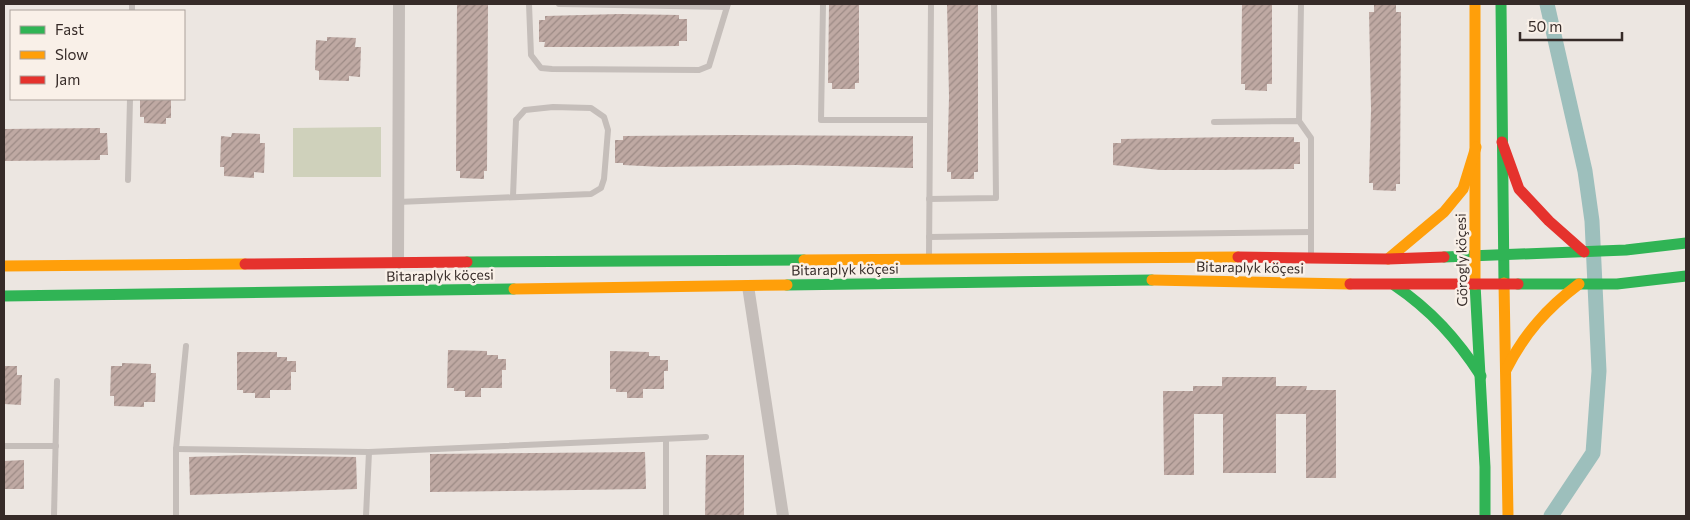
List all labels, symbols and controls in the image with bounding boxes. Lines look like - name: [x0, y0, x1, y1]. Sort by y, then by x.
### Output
- legend: [10, 10, 185, 100]
- scale bar: [1520, 10, 1622, 42]
- text: 50 m: [1528, 17, 1562, 35]
- text: Fast: [55, 20, 84, 38]
- text: Slow: [55, 45, 88, 63]
- text: Jam: [55, 70, 80, 88]
- street label: Görogly köçesi: [1452, 213, 1470, 307]
- street label: Bitaraplyk köçesi: [1196, 258, 1304, 276]
- street label: Bitaraplyk köçesi: [791, 260, 899, 278]
- street label: Bitaraplyk köçesi: [386, 266, 494, 284]

